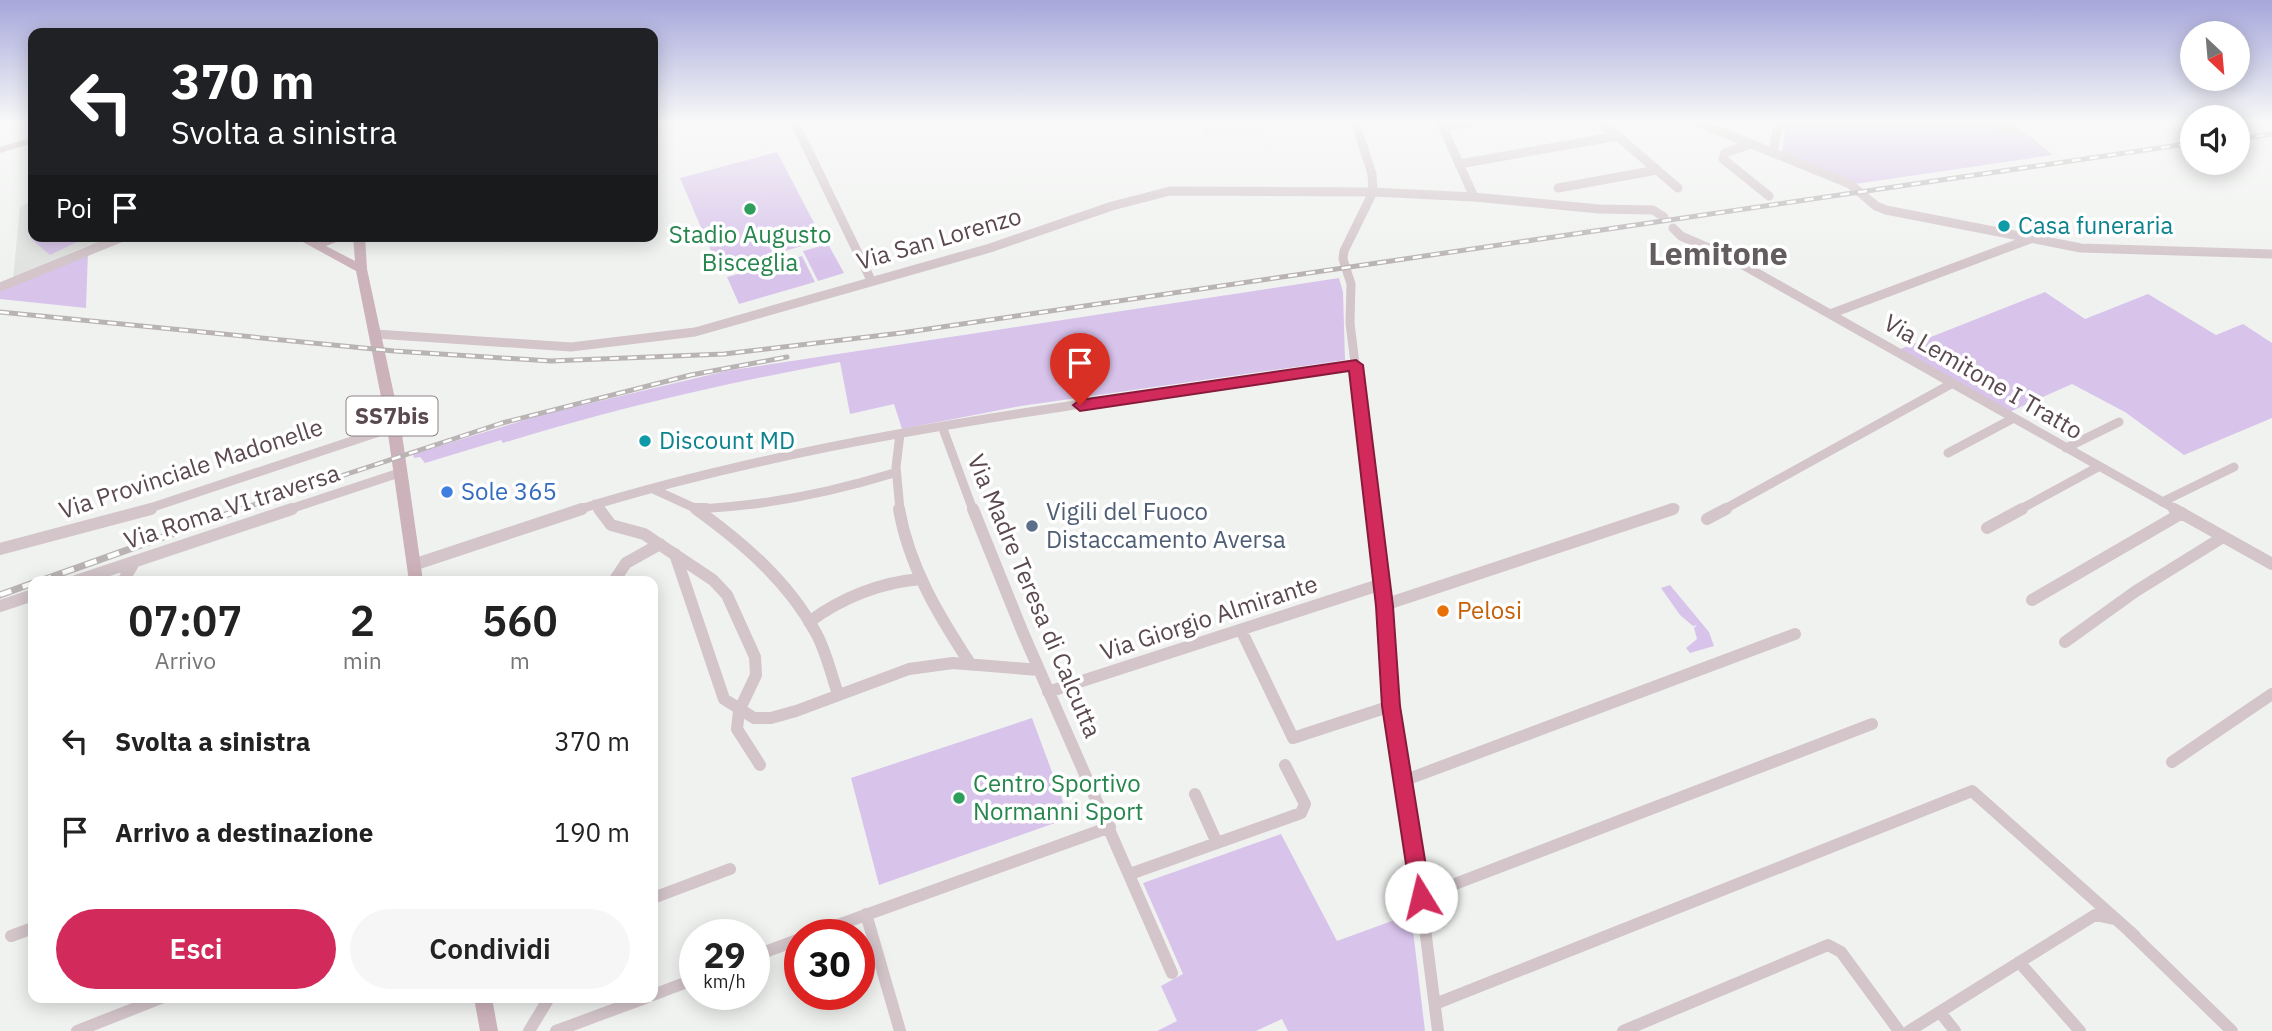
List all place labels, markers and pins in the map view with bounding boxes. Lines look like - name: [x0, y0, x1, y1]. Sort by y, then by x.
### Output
- marker: Stadio Augusto Bisceglia: [742, 201, 758, 217]
- place label: Casa funeraria: [2018, 209, 2173, 241]
- place label: Stadio Augusto Bisceglia: [669, 218, 831, 278]
- marker: Casa funeraria: [1996, 218, 2012, 234]
- pin: [1050, 333, 1110, 405]
- place label: Discount MD: [659, 424, 795, 456]
- marker: Discount MD: [637, 433, 653, 449]
- place label: Sole 365: [461, 475, 557, 507]
- marker: Sole 365: [439, 484, 455, 500]
- place label: Vigili del Fuoco Distaccamento Aversa: [1046, 495, 1286, 555]
- marker: Vigili del Fuoco Distaccamento Aversa: [1024, 518, 1040, 534]
- place label: Pelosi: [1457, 594, 1522, 626]
- marker: Pelosi: [1435, 603, 1451, 619]
- place label: Centro Sportivo Normanni Sport: [973, 767, 1144, 827]
- marker: Centro Sportivo Normanni Sport: [951, 790, 967, 806]

